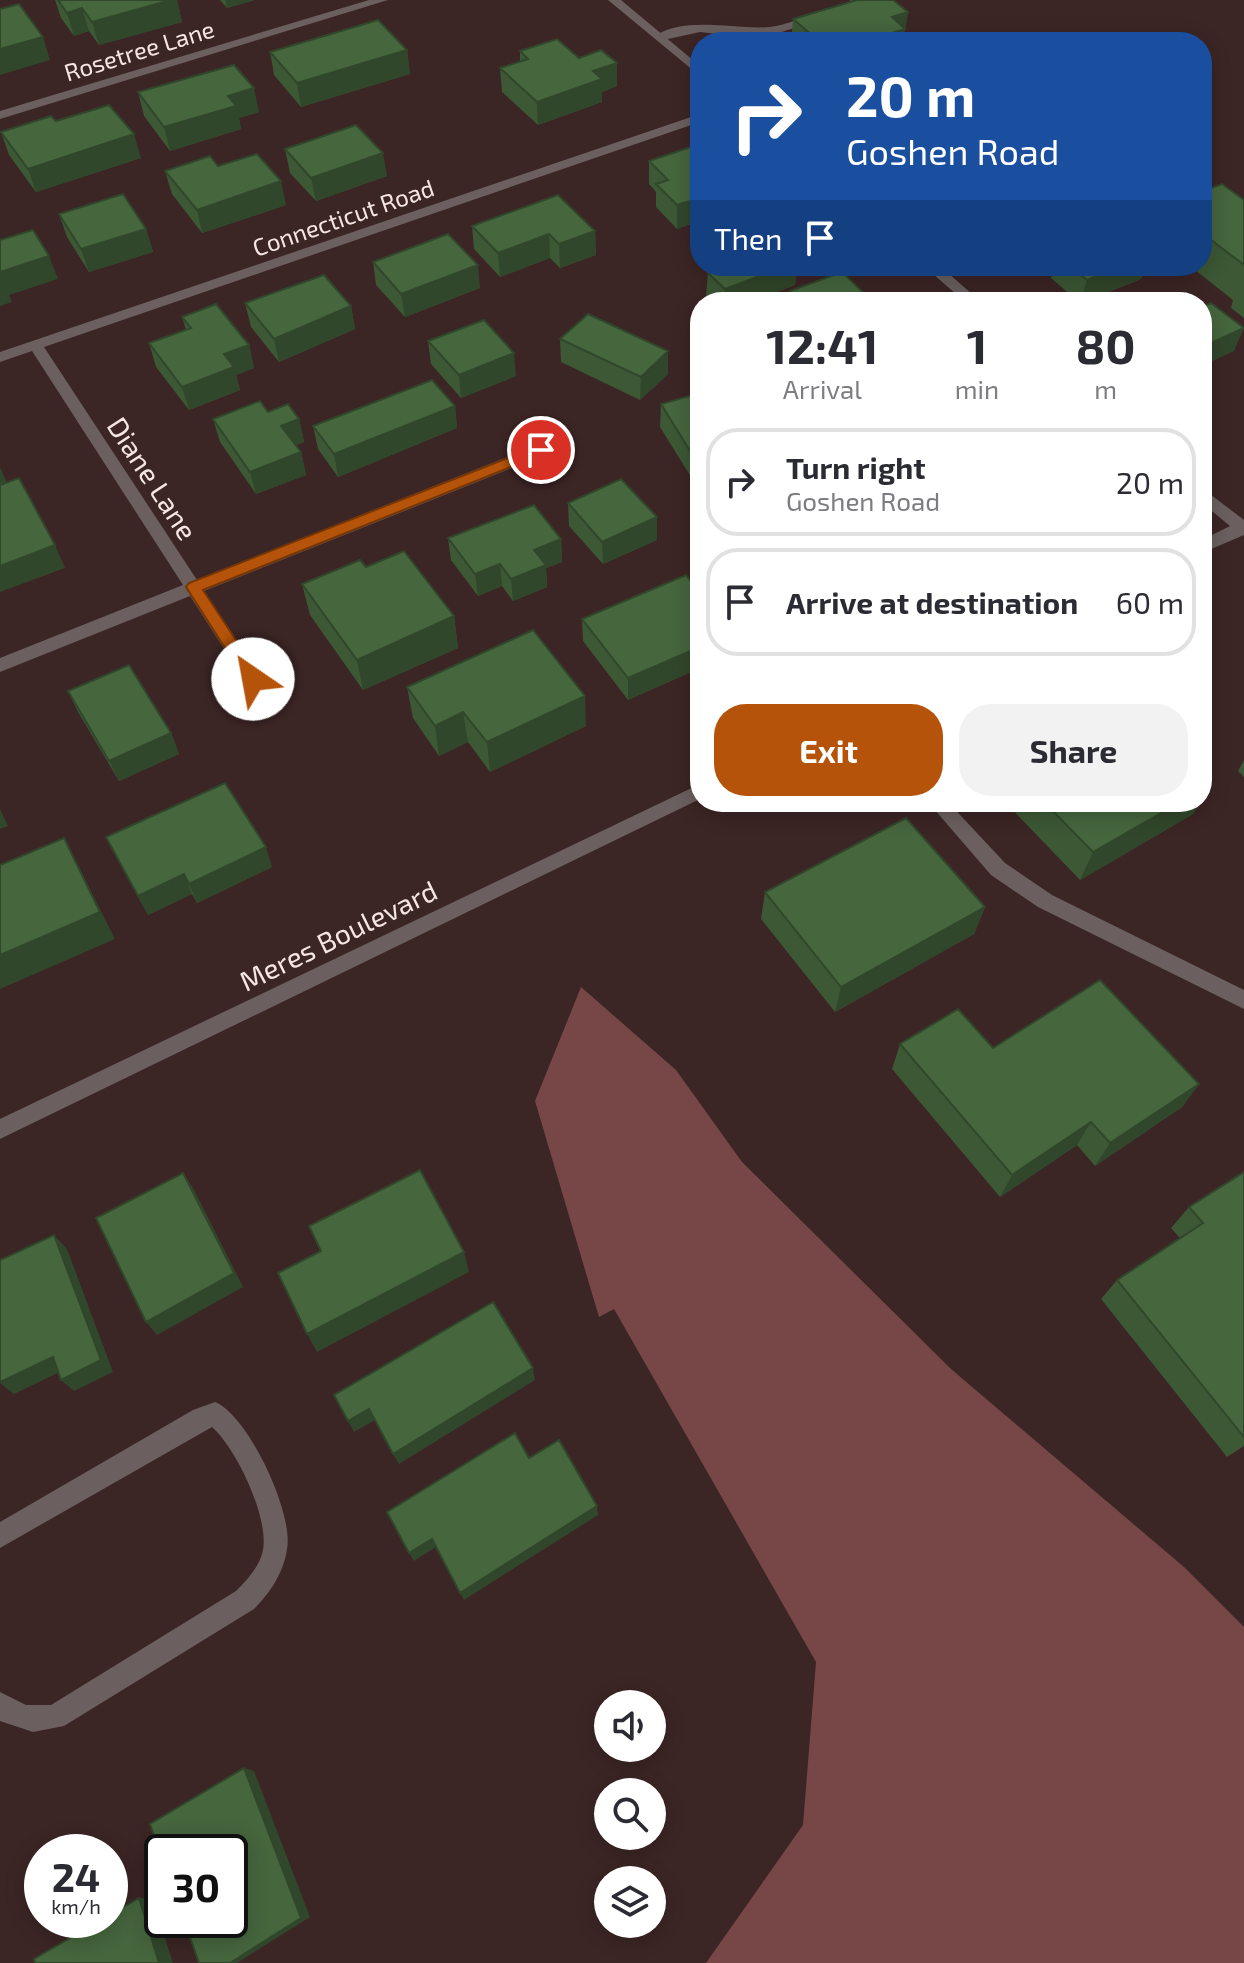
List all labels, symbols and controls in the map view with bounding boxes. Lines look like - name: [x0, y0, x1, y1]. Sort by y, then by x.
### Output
- street label: Rosetree Lane: [60, 13, 218, 87]
- text: 20 m: [846, 61, 975, 128]
- icon: right: [714, 64, 818, 168]
- text: Goshen Road: [846, 129, 1059, 172]
- street label: Connecticut Road: [248, 172, 438, 262]
- icon: arrive: [798, 216, 842, 260]
- text: Then: [714, 220, 782, 256]
- text: 12:41: [766, 316, 879, 374]
- text: 1: [967, 316, 987, 374]
- text: 80: [1075, 316, 1136, 374]
- text: Arrival: [783, 373, 862, 404]
- text: min: [955, 373, 999, 404]
- text: m: [1094, 373, 1117, 404]
- street label: Diane Lane: [101, 410, 205, 546]
- pin: [507, 416, 575, 484]
- icon: arrive: [519, 428, 563, 472]
- text: Turn right: [786, 449, 926, 485]
- icon: right: [718, 460, 762, 504]
- text: 20 m: [1116, 464, 1184, 500]
- text: Goshen Road: [786, 485, 940, 516]
- icon: arrive: [718, 580, 762, 624]
- text: Arrive at destination: [786, 584, 1078, 620]
- text: 60 m: [1116, 584, 1184, 620]
- position arrow: [211, 637, 295, 721]
- button: Exit: [714, 704, 943, 796]
- button: Share: [959, 704, 1188, 796]
- street label: Meres Boulevard: [234, 872, 442, 998]
- map controls: [594, 1690, 666, 1938]
- button: sound: [594, 1690, 666, 1762]
- button: search: [594, 1778, 666, 1850]
- speed limit sign: 30: [144, 1834, 248, 1938]
- text: 24: [52, 1852, 100, 1900]
- button: layers: [594, 1866, 666, 1938]
- text: km/h: [51, 1894, 101, 1918]

